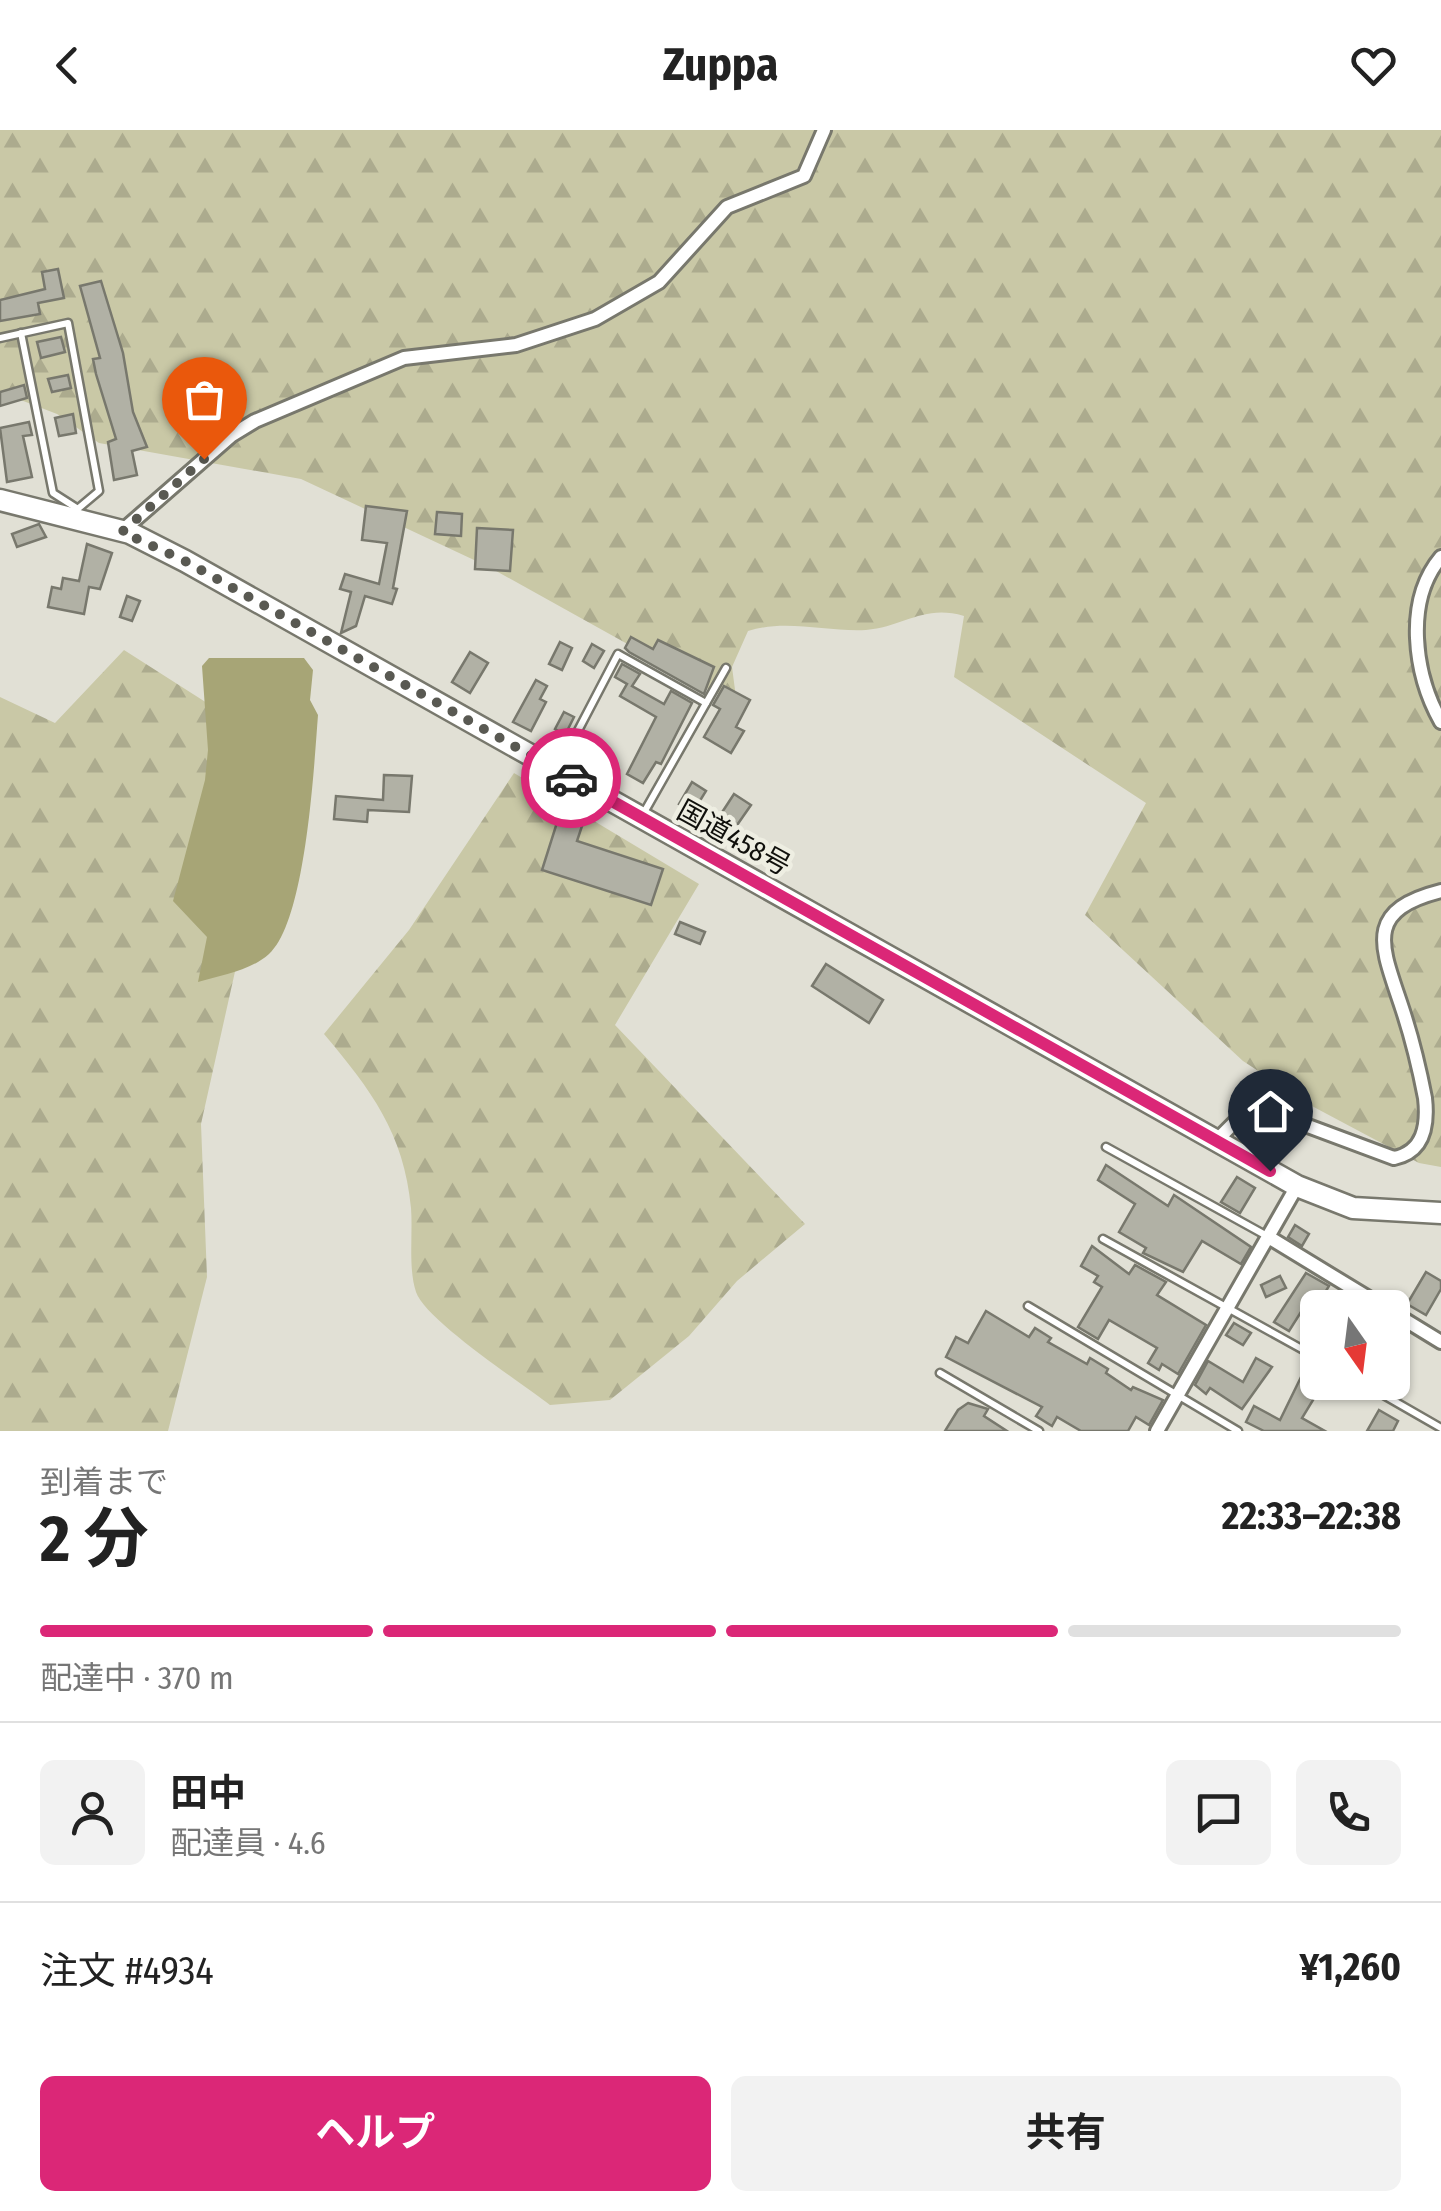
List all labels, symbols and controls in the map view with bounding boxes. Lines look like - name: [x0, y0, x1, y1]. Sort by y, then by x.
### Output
- icon: back: [40, 38, 95, 93]
- text: Zuppa: [663, 38, 778, 92]
- icon: heart: [1346, 38, 1401, 93]
- pin: [162, 357, 247, 460]
- icon: bag: [177, 372, 232, 427]
- courier: [521, 728, 621, 828]
- icon: car: [544, 751, 599, 806]
- street label: 国道458号: [672, 793, 796, 883]
- pin: [1228, 1069, 1313, 1172]
- icon: home: [1243, 1084, 1298, 1139]
- north arrow: [1300, 1290, 1410, 1400]
- map controls: [1300, 1290, 1410, 1400]
- text: 到着まで: [40, 1463, 168, 1501]
- text: 22:33–22:38: [1222, 1493, 1401, 1539]
- text: 2 分: [40, 1500, 149, 1578]
- text: 配達中 · 370 m: [40, 1659, 234, 1697]
- button: person: [40, 1760, 145, 1865]
- button: chat: [1166, 1760, 1271, 1865]
- button: phone: [1296, 1760, 1401, 1865]
- text: 田中: [170, 1770, 246, 1816]
- text: 配達員 · 4.6: [170, 1824, 326, 1862]
- text: ¥1,260: [1300, 1944, 1401, 1990]
- text: 注文 #4934: [40, 1948, 214, 1994]
- button: ヘルプ: [40, 2076, 711, 2191]
- button: 共有: [731, 2076, 1401, 2191]

